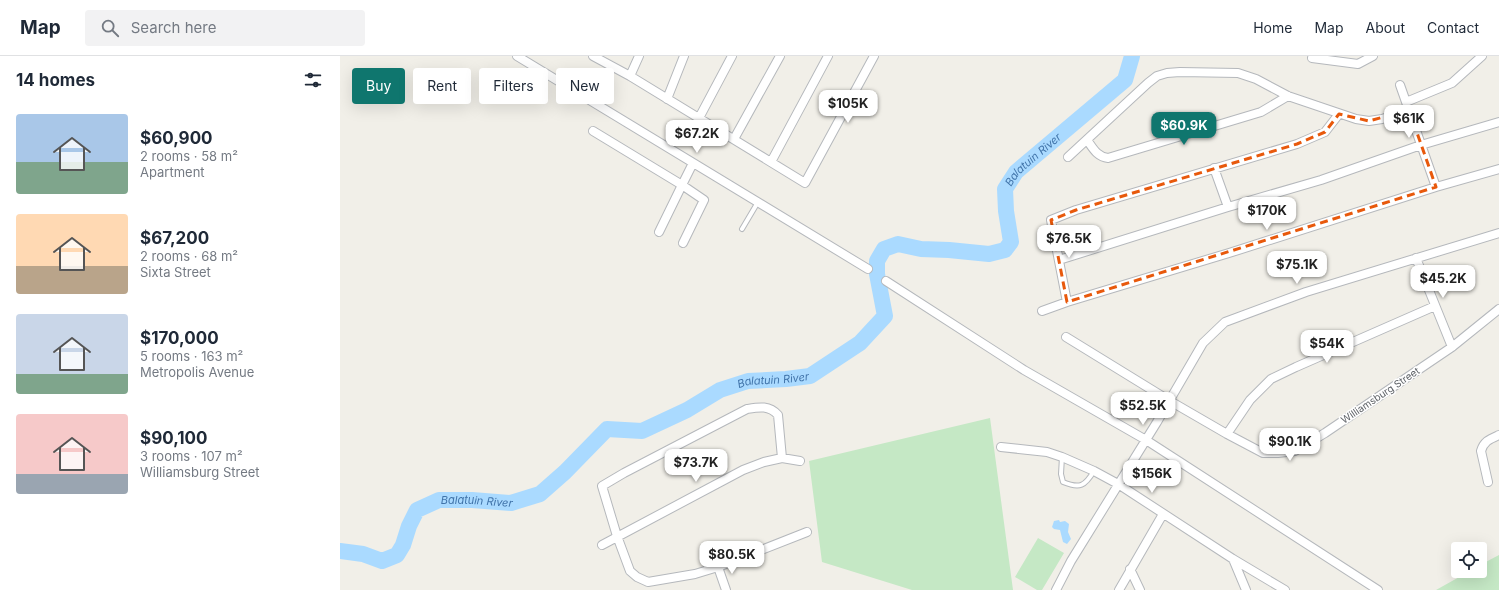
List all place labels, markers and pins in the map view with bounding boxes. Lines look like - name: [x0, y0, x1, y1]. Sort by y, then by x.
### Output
- pin: $105K: [820, 90, 876, 124]
- pin: $61K: [1385, 105, 1433, 139]
- pin: $60.9K: [1151, 112, 1217, 146]
- pin: $67.2K: [664, 120, 730, 154]
- pin: $170K: [1239, 197, 1295, 231]
- pin: $76.5K: [1036, 225, 1102, 259]
- pin: $75.1K: [1264, 251, 1330, 285]
- pin: $45.2K: [1410, 265, 1476, 299]
- pin: $54K: [1303, 330, 1351, 364]
- pin: $52.5K: [1110, 392, 1176, 426]
- pin: $90.1K: [1257, 428, 1323, 462]
- pin: $73.7K: [663, 449, 729, 483]
- pin: $156K: [1124, 460, 1180, 494]
- pin: $80.5K: [699, 541, 765, 575]

